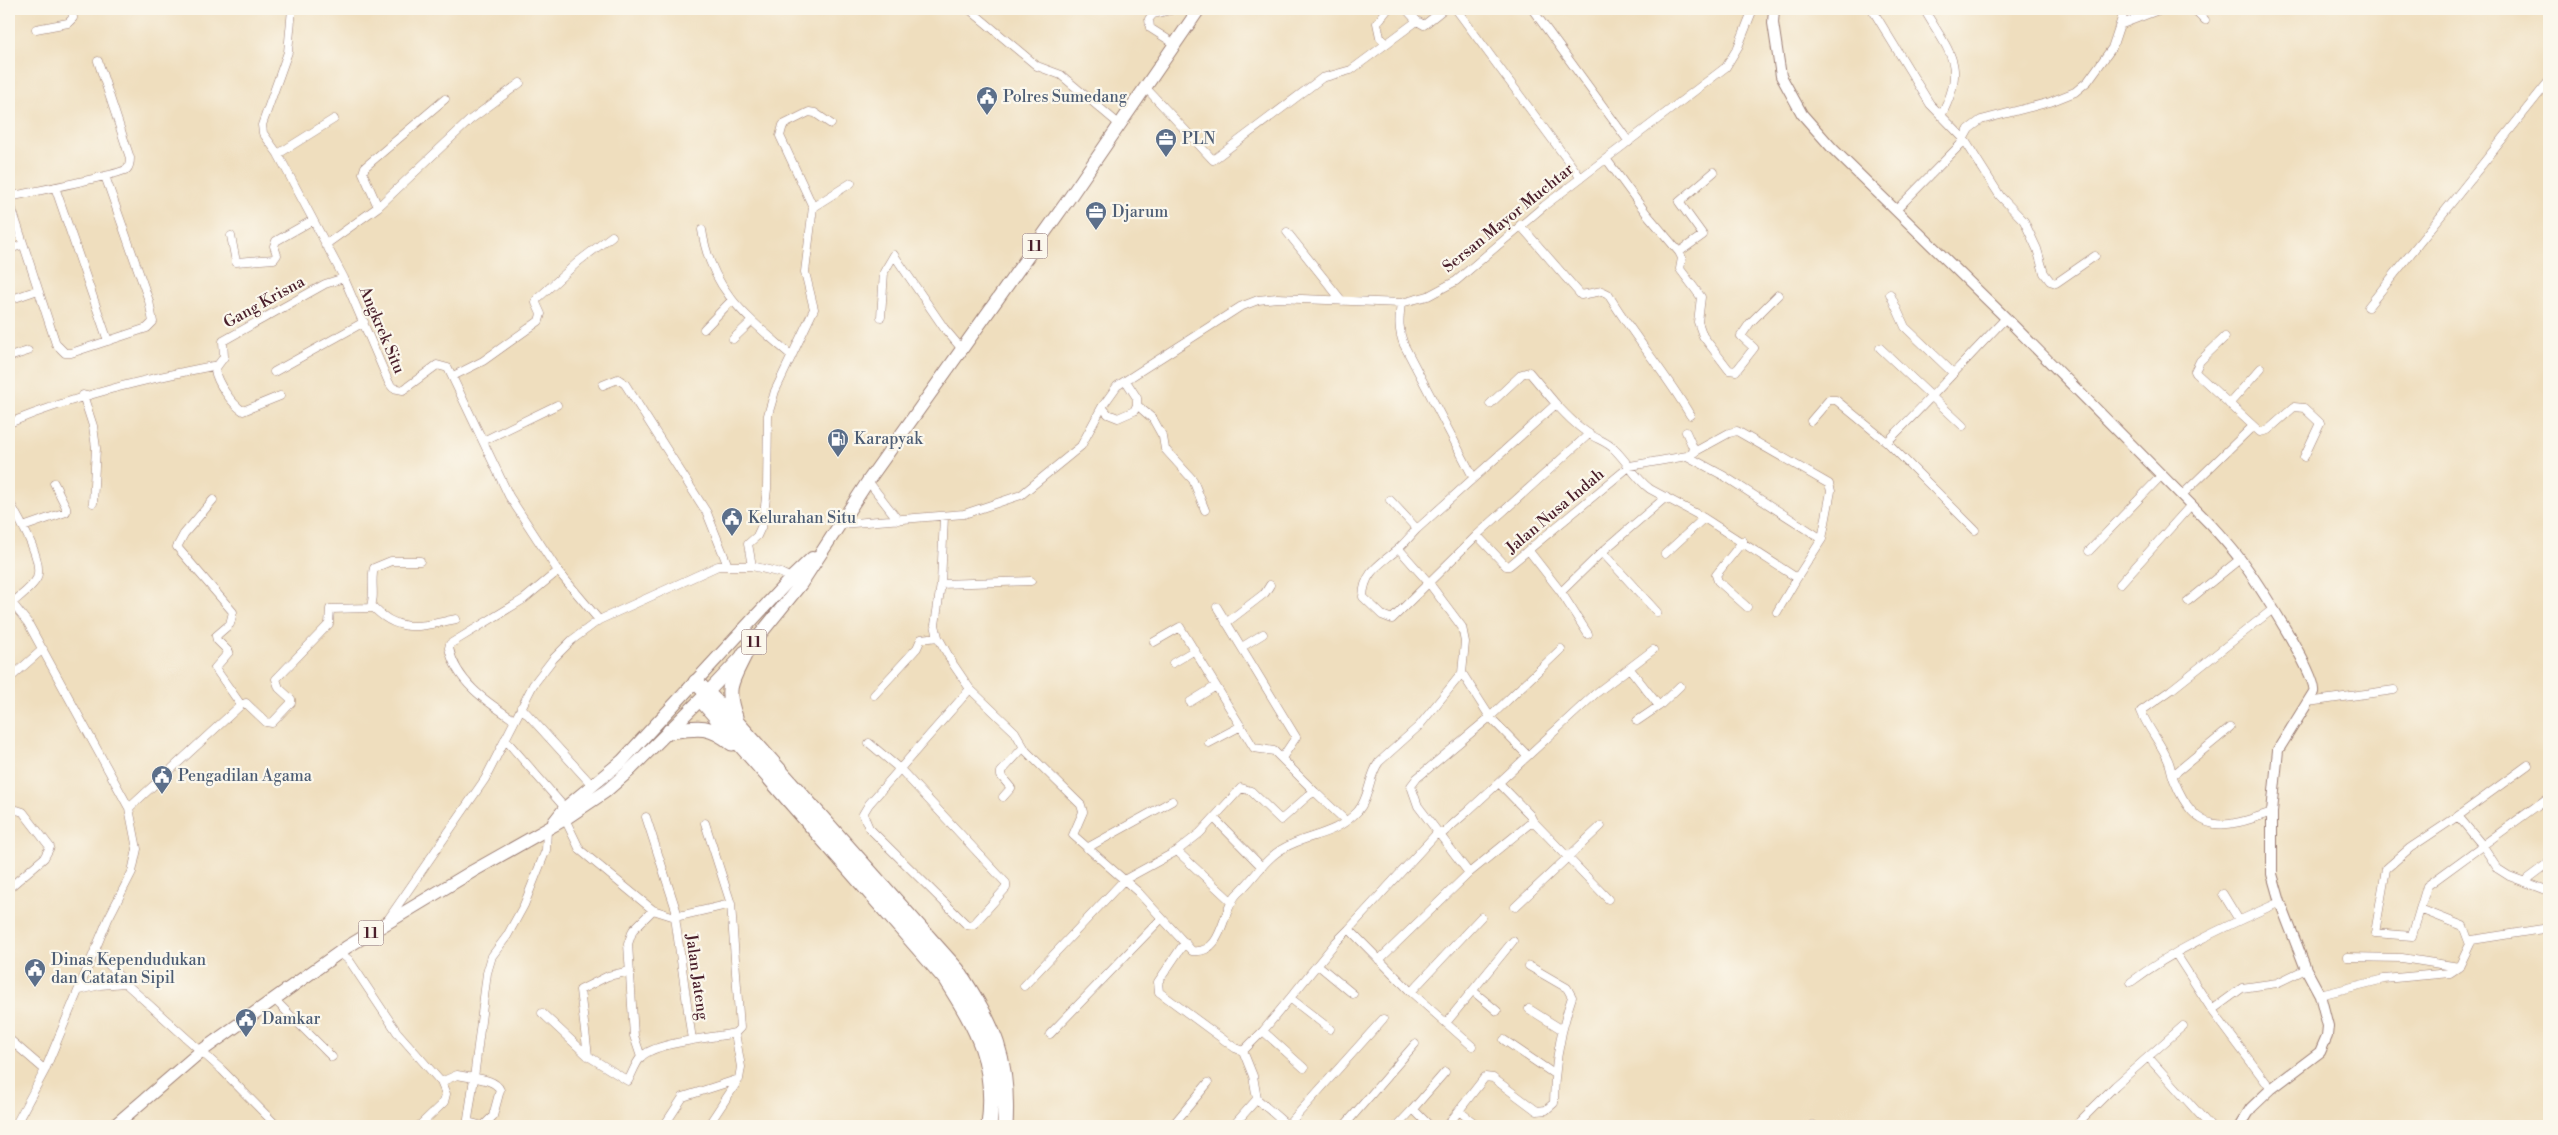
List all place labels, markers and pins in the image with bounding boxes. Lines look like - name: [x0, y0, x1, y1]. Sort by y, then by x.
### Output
- public building icon: Polres Sumedang: [975, 85, 999, 116]
- place label: Polres Sumedang: [1003, 87, 1128, 107]
- office icon: PLN: [1154, 127, 1178, 158]
- place label: PLN: [1182, 129, 1216, 149]
- office icon: Djarum: [1084, 200, 1108, 231]
- place label: Djarum: [1112, 202, 1168, 222]
- fuel station icon: Karapyak: [826, 427, 850, 458]
- place label: Karapyak: [854, 429, 924, 449]
- public building icon: Kelurahan Situ: [720, 506, 744, 537]
- place label: Kelurahan Situ: [748, 508, 856, 528]
- public building icon: Pengadilan Agama: [150, 764, 174, 795]
- place label: Pengadilan Agama: [178, 766, 313, 786]
- place label: Dinas Kependudukan dan Catatan Sipil: [51, 950, 207, 988]
- public building icon: Dinas Kependudukan dan Catatan Sipil: [23, 957, 47, 988]
- public building icon: Damkar: [234, 1007, 258, 1038]
- place label: Damkar: [262, 1009, 321, 1029]

